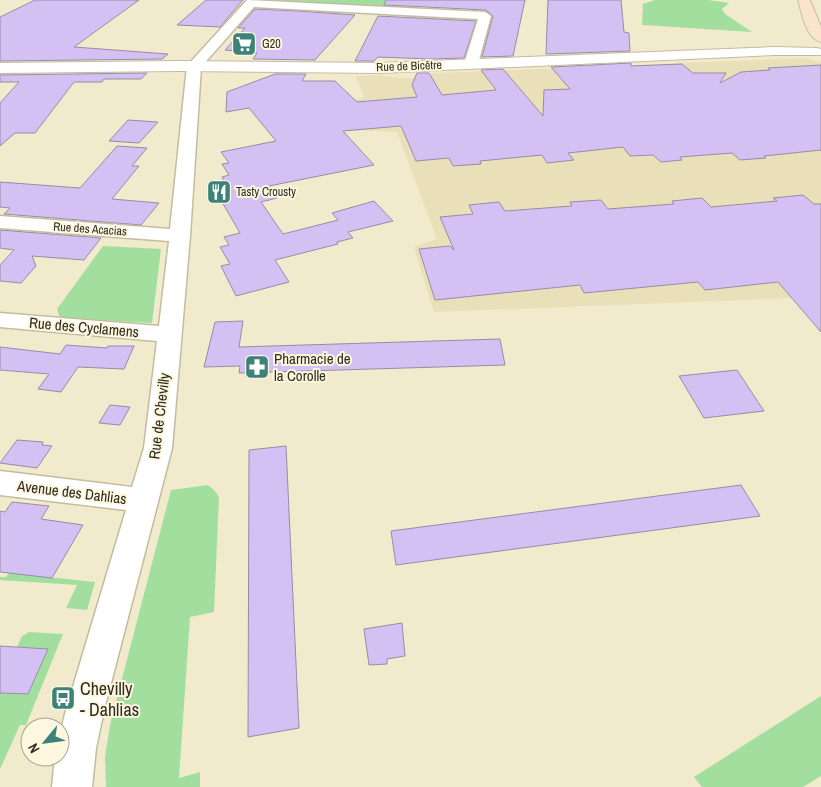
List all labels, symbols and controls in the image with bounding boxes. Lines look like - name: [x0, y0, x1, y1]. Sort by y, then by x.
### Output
- supermarket icon: G20: [231, 31, 257, 57]
- place label: G20: [262, 36, 281, 52]
- street label: Rue de Bicêtre: [376, 57, 442, 75]
- restaurant icon: Tasty Crousty: [206, 179, 232, 205]
- place label: Tasty Crousty: [236, 184, 296, 200]
- street label: Rue des Acacias: [53, 218, 127, 240]
- street label: Rue des Cyclamens: [28, 312, 140, 342]
- place label: Pharmacie de la Corolle: [274, 348, 351, 386]
- pharmacy icon: Pharmacie de la Corolle: [244, 354, 270, 380]
- street label: Rue de Chevilly: [143, 371, 175, 460]
- street label: Avenue des Dahlias: [15, 475, 128, 509]
- place label: Chevilly - Dahlias: [80, 676, 139, 722]
- bus stop icon: Chevilly - Dahlias: [50, 685, 76, 711]
- north arrow: [20, 717, 70, 767]
- text: N: [24, 740, 44, 756]

